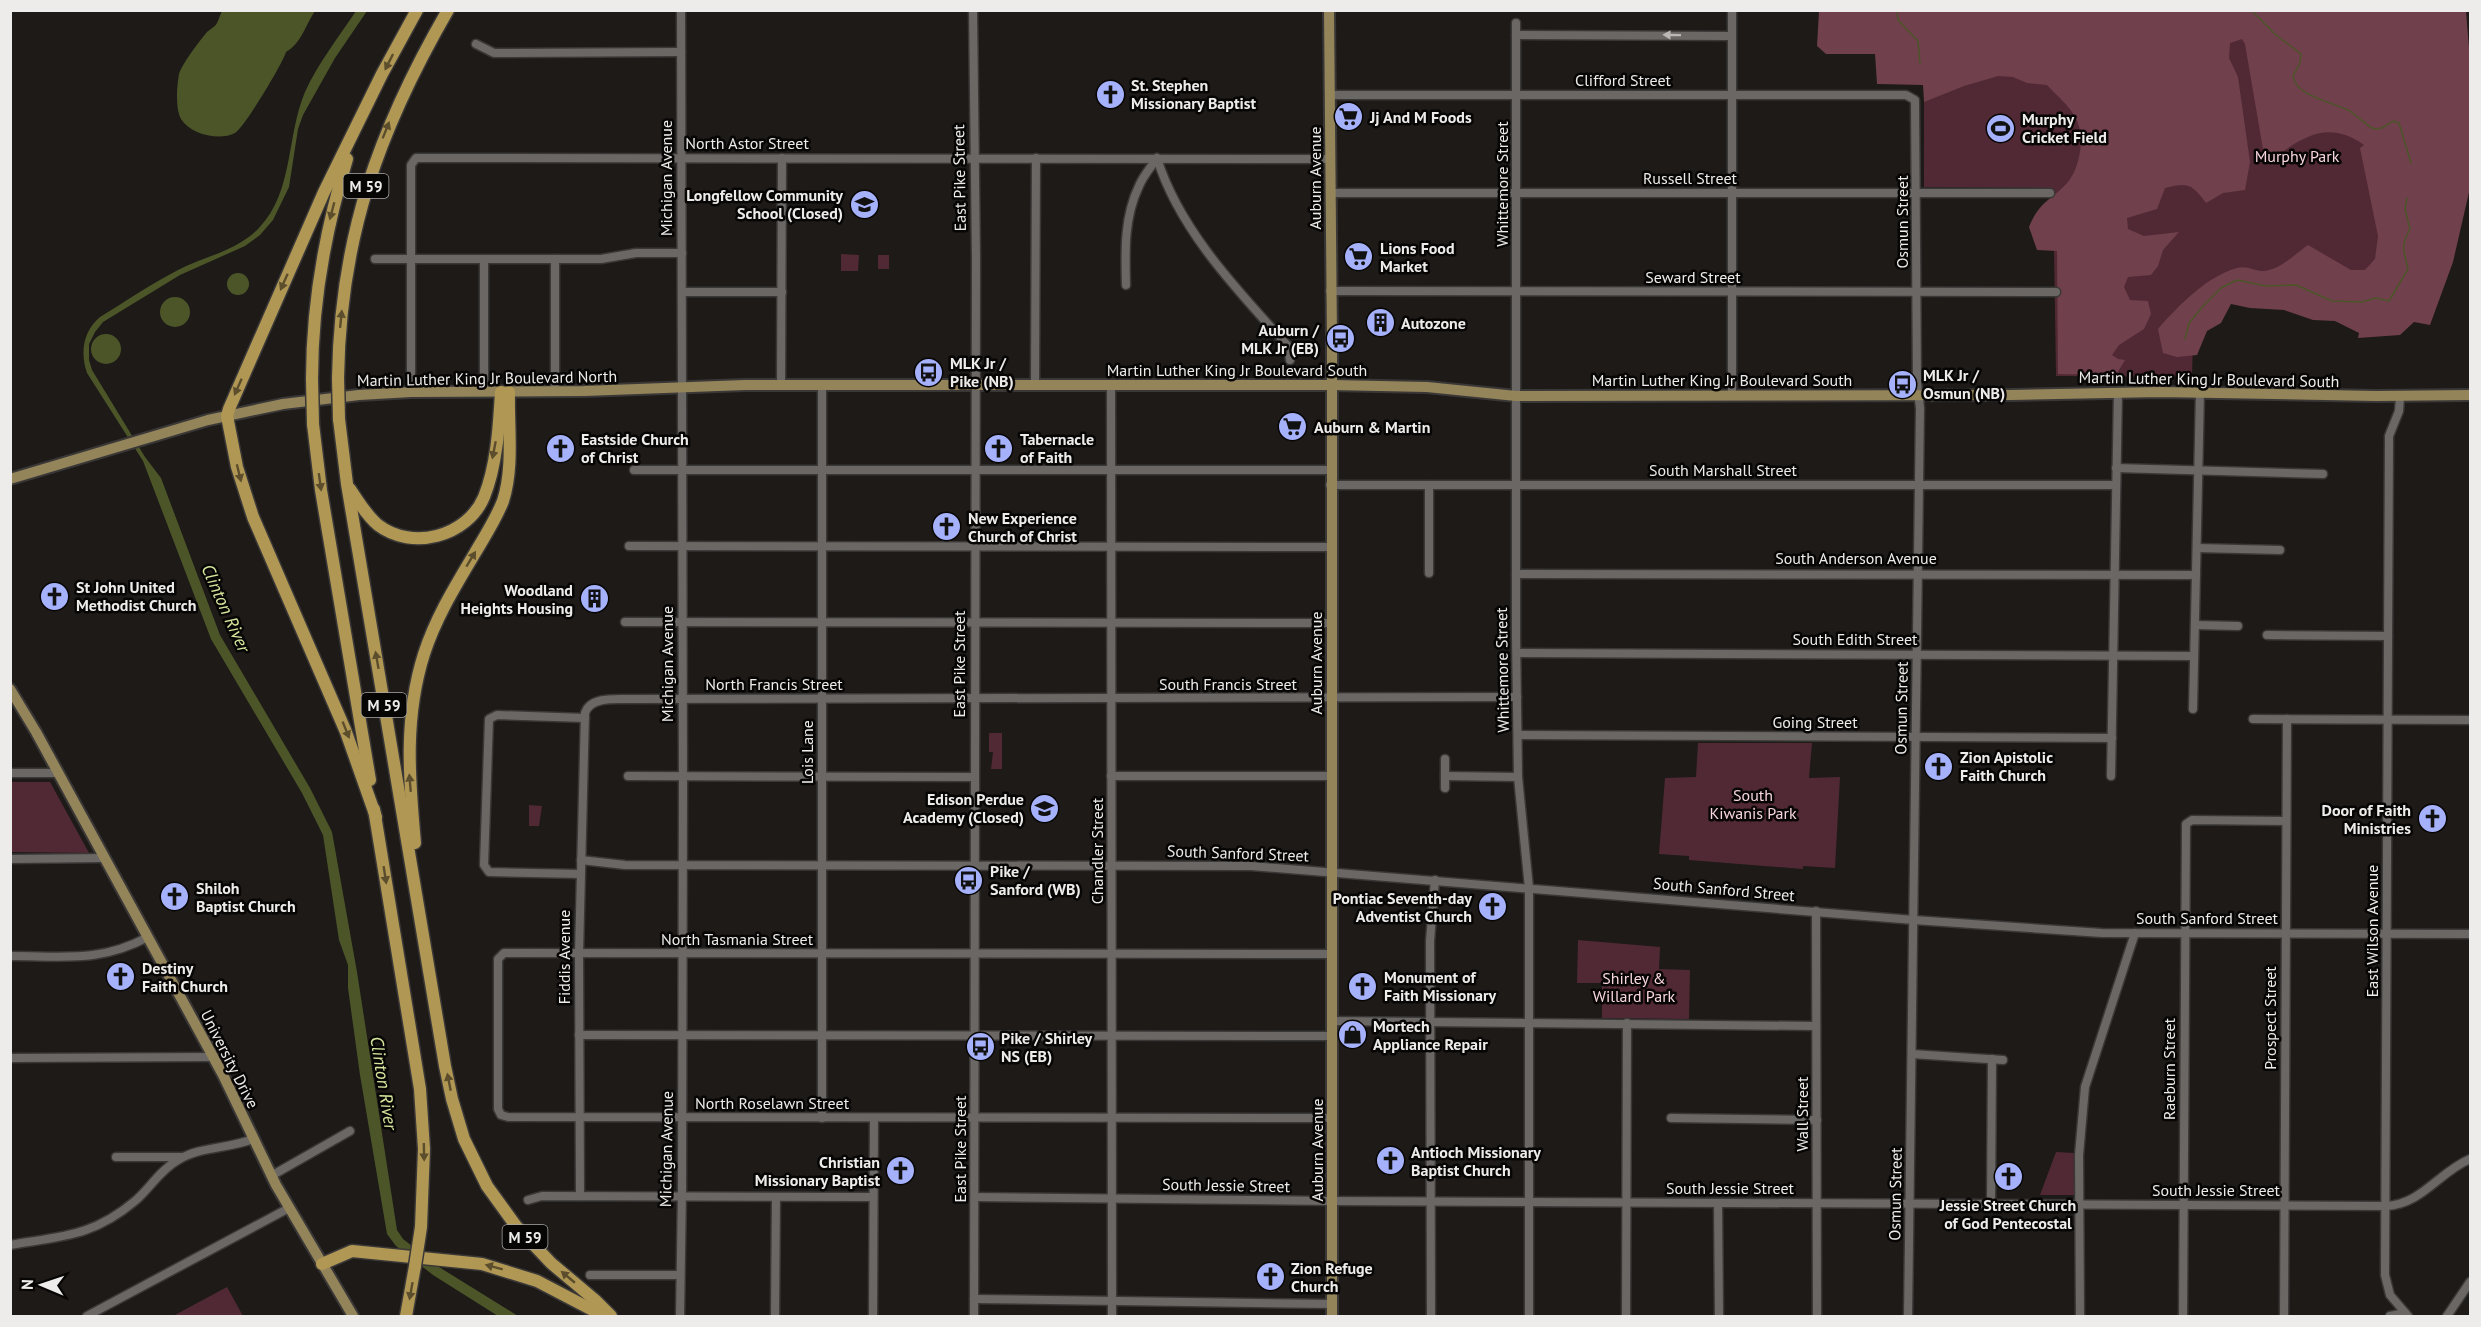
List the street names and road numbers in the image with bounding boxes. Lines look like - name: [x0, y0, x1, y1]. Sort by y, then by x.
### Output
- street label: Clifford Street: [1575, 70, 1672, 90]
- street label: Michigan Avenue: [656, 120, 676, 236]
- street label: Whittemore Street: [1492, 121, 1512, 247]
- street label: East Pike Street: [948, 124, 970, 232]
- street label: Auburn Avenue: [1305, 126, 1325, 230]
- street label: North Astor Street: [685, 133, 809, 153]
- street label: Russell Street: [1643, 168, 1738, 188]
- road number: M 59: [344, 174, 388, 198]
- street label: Osmun Street: [1892, 175, 1912, 269]
- street label: Seward Street: [1645, 267, 1741, 287]
- street label: Martin Luther King Jr Boulevard South: [1107, 360, 1367, 380]
- street label: Martin Luther King Jr Boulevard North: [357, 366, 617, 390]
- street label: Martin Luther King Jr Boulevard South: [2078, 367, 2340, 391]
- street label: Martin Luther King Jr Boulevard South: [1592, 370, 1852, 390]
- street label: South Marshall Street: [1649, 460, 1798, 480]
- street label: South Anderson Avenue: [1775, 548, 1937, 568]
- street label: Michigan Avenue: [657, 606, 677, 722]
- street label: Whittemore Street: [1491, 607, 1513, 733]
- street label: East Pike Street: [949, 610, 969, 717]
- street label: Auburn Avenue: [1306, 611, 1326, 715]
- street label: South Edith Street: [1793, 629, 1918, 649]
- street label: Osmun Street: [1890, 661, 1912, 755]
- street label: North Francis Street: [705, 674, 843, 694]
- street label: South Francis Street: [1159, 674, 1298, 694]
- road number: M 59: [362, 693, 406, 717]
- street label: Going Street: [1772, 712, 1858, 732]
- street label: Lois Lane: [797, 720, 817, 784]
- street label: Chandler Street: [1087, 797, 1107, 904]
- street label: South Sanford Street: [1167, 841, 1310, 865]
- street label: East Wilson Avenue: [2362, 865, 2382, 997]
- street label: South Sanford Street: [1652, 873, 1796, 905]
- street label: South Sanford Street: [2136, 908, 2279, 928]
- street label: Fiddis Avenue: [554, 910, 574, 1004]
- street label: North Tasmania Street: [661, 929, 814, 949]
- street label: Prospect Street: [2260, 966, 2280, 1070]
- street label: University Drive: [197, 1006, 263, 1112]
- street label: Raeburn Street: [2159, 1017, 2179, 1120]
- street label: Wall Street: [1792, 1076, 1812, 1152]
- street label: Michigan Avenue: [655, 1091, 677, 1207]
- street label: North Roselawn Street: [695, 1093, 850, 1113]
- street label: East Pike Street: [950, 1095, 970, 1202]
- street label: Auburn Avenue: [1307, 1098, 1327, 1202]
- street label: Osmun Street: [1884, 1147, 1906, 1241]
- street label: South Jessie Street: [1162, 1174, 1291, 1196]
- street label: South Jessie Street: [1666, 1178, 1795, 1198]
- street label: South Jessie Street: [2152, 1180, 2281, 1200]
- road number: M 59: [502, 1225, 548, 1249]

